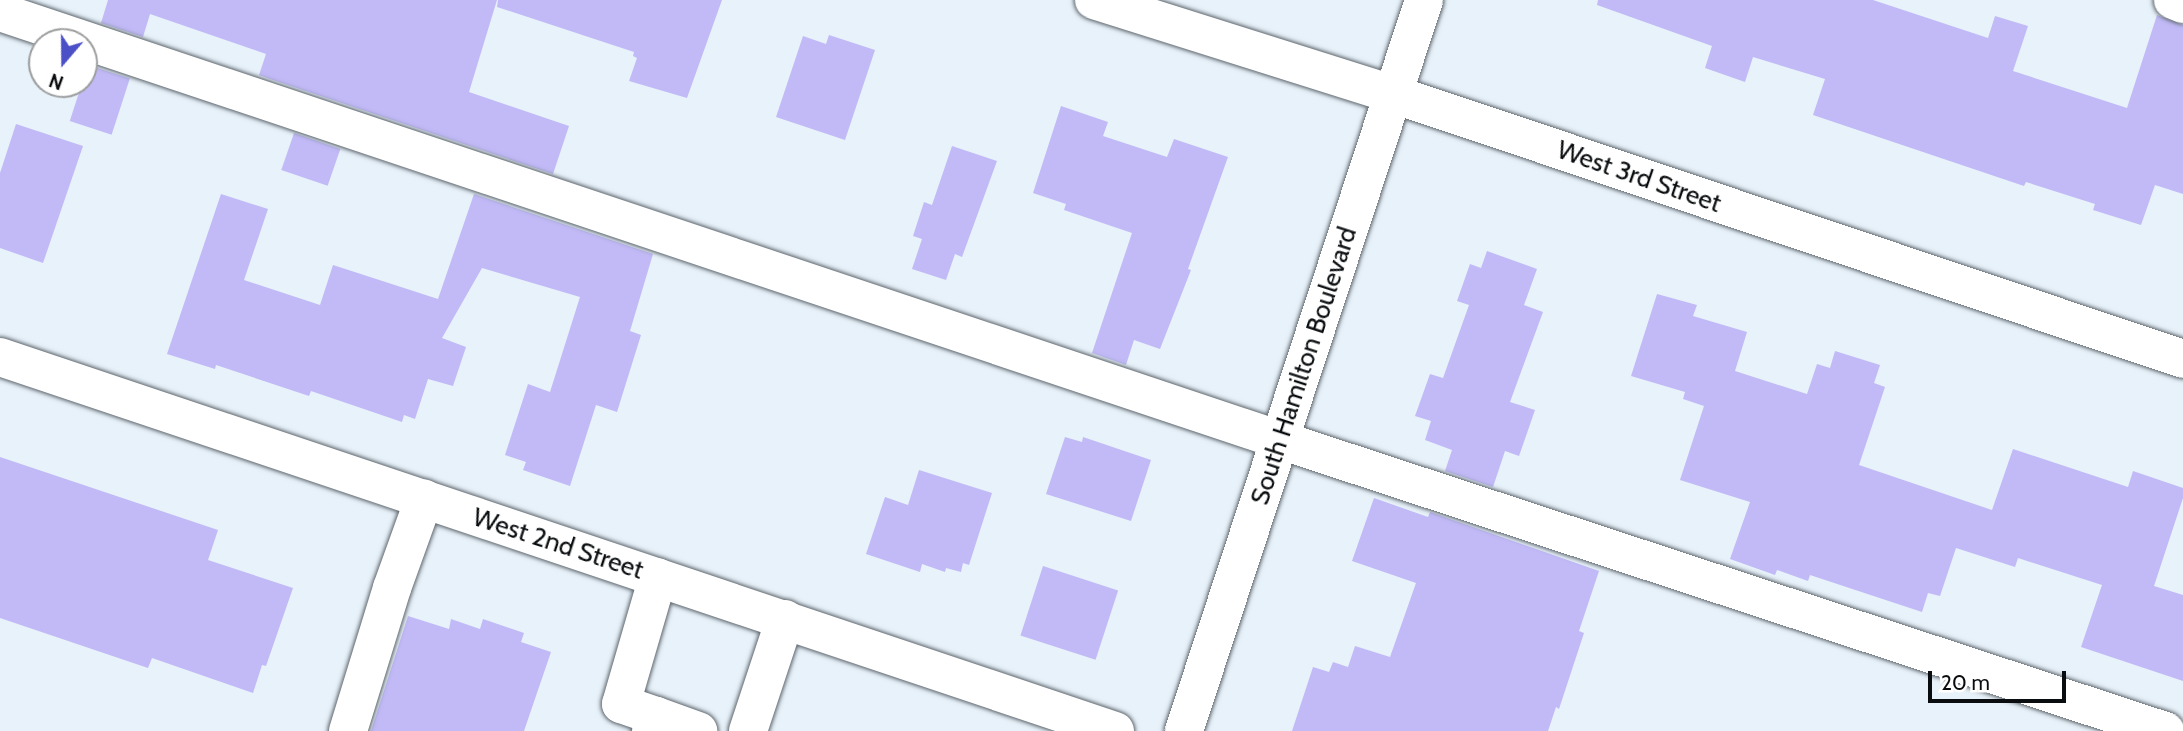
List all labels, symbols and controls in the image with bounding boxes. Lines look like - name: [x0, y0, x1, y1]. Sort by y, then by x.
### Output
- north arrow: [28, 28, 98, 98]
- text: N: [46, 68, 67, 94]
- street label: West 3rd Street: [1553, 134, 1725, 220]
- street label: South Hamilton Boulevard: [1244, 223, 1364, 509]
- street label: West 2nd Street: [469, 502, 647, 586]
- scale bar: [1931, 658, 2069, 702]
- text: 20 m: [1941, 670, 1990, 695]

